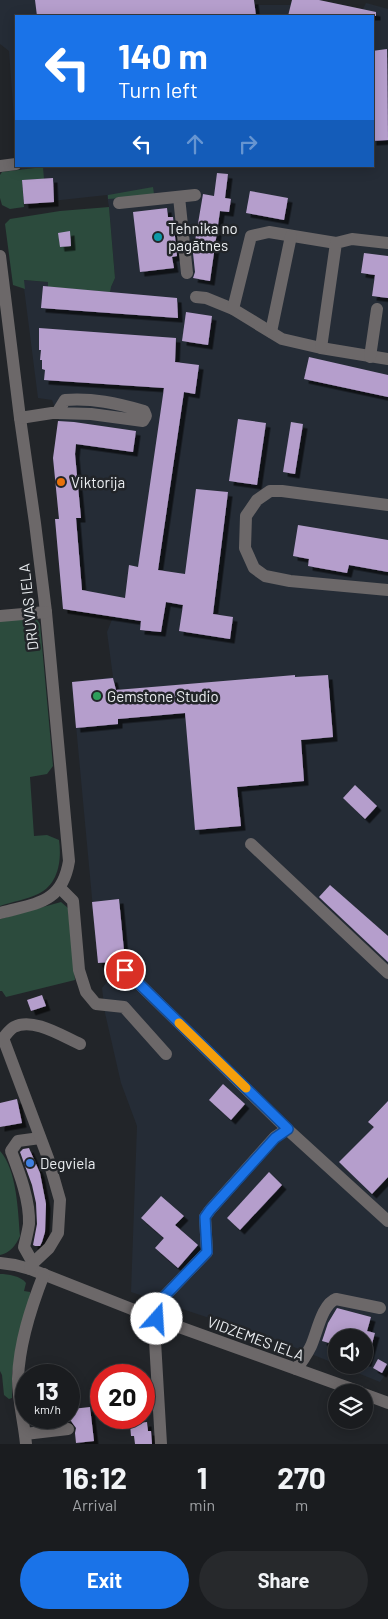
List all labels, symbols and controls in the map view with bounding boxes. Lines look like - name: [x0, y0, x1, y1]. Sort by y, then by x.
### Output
- text: 140 m: [118, 34, 208, 76]
- icon: left: [35, 35, 100, 100]
- text: Turn left: [118, 76, 198, 102]
- icon: left: [128, 130, 156, 158]
- icon: ahead: [181, 130, 209, 158]
- icon: right: [234, 130, 262, 158]
- place label: Tehnika no pagātnes: [168, 219, 238, 254]
- marker: Tehnika no pagātnes: [152, 231, 164, 243]
- place label: Viktorija: [71, 473, 125, 491]
- marker: Viktorija: [55, 476, 67, 488]
- street label: DRUVAS IELA: [14, 563, 42, 651]
- place label: Gemstone Studio: [107, 687, 219, 705]
- marker: Gemstone Studio: [91, 690, 103, 702]
- pin: [104, 949, 146, 991]
- icon: arrive: [111, 956, 139, 984]
- place label: Degviela: [40, 1154, 95, 1172]
- marker: Degviela: [24, 1157, 36, 1169]
- position arrow: [130, 1292, 182, 1344]
- street label: VIDZEMES IELA: [205, 1312, 307, 1364]
- map controls: [328, 1329, 373, 1429]
- button: sound: [328, 1329, 373, 1374]
- speed limit sign: 20: [90, 1364, 155, 1429]
- text: 13: [36, 1375, 59, 1405]
- button: layers: [328, 1384, 373, 1429]
- text: km/h: [34, 1402, 61, 1416]
- text: 16:12: [62, 1459, 127, 1495]
- text: 1: [197, 1459, 207, 1495]
- text: 270: [277, 1459, 326, 1495]
- text: Arrival: [72, 1495, 117, 1514]
- text: min: [189, 1495, 215, 1514]
- text: m: [295, 1495, 308, 1514]
- button: Exit: [20, 1551, 189, 1609]
- button: Share: [199, 1551, 368, 1609]

